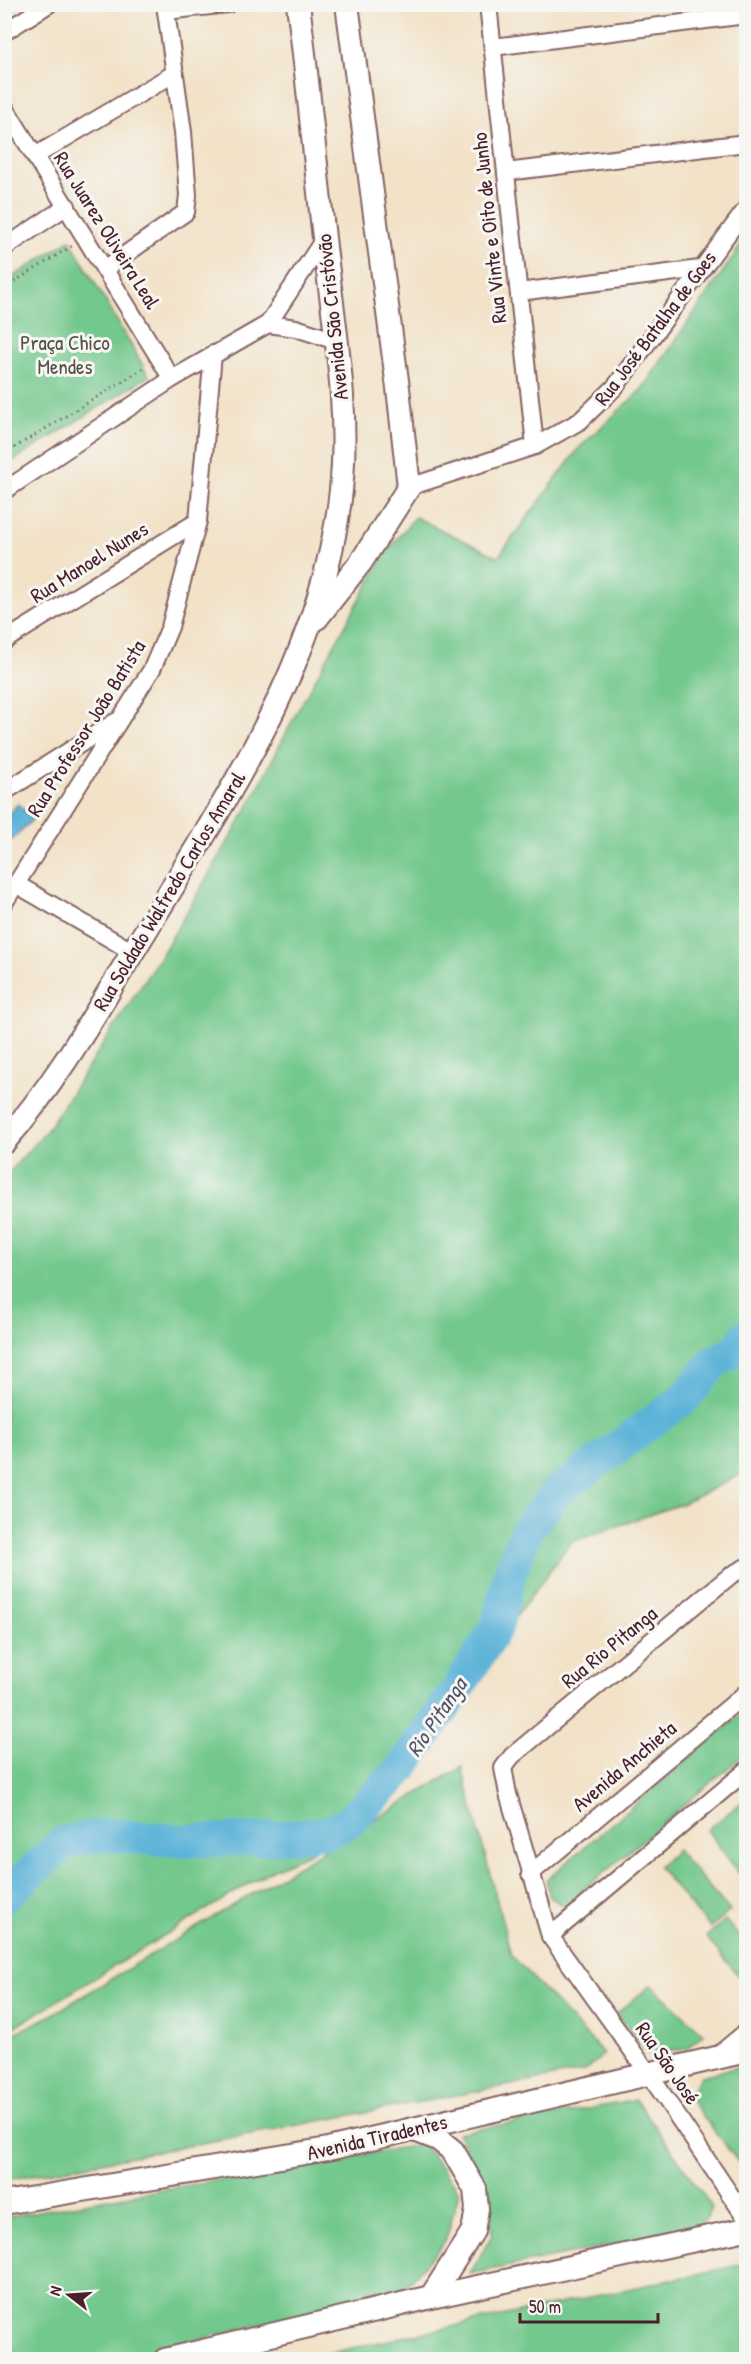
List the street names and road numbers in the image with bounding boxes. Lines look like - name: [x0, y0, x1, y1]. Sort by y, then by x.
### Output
- street label: Rua Vinte e Oito de Junho: [465, 131, 513, 325]
- street label: Rua Juarez Oliveira Leal: [47, 146, 167, 314]
- street label: Avenida São Cristóvão: [309, 233, 355, 401]
- street label: Rua José Batalha de Goes: [587, 245, 723, 411]
- street label: Rua Manoel Nunes: [25, 514, 153, 610]
- street label: Rua Professor João Batista: [20, 634, 152, 822]
- street label: Rua Soldado Walfredo Carlos Amaral: [86, 766, 252, 1016]
- street label: Rua Rio Pitanga: [555, 1599, 663, 1695]
- street label: Avenida Anchieta: [566, 1714, 682, 1818]
- street label: Rua São José: [629, 2016, 707, 2110]
- street label: Avenida Tiradentes: [304, 2107, 450, 2167]

